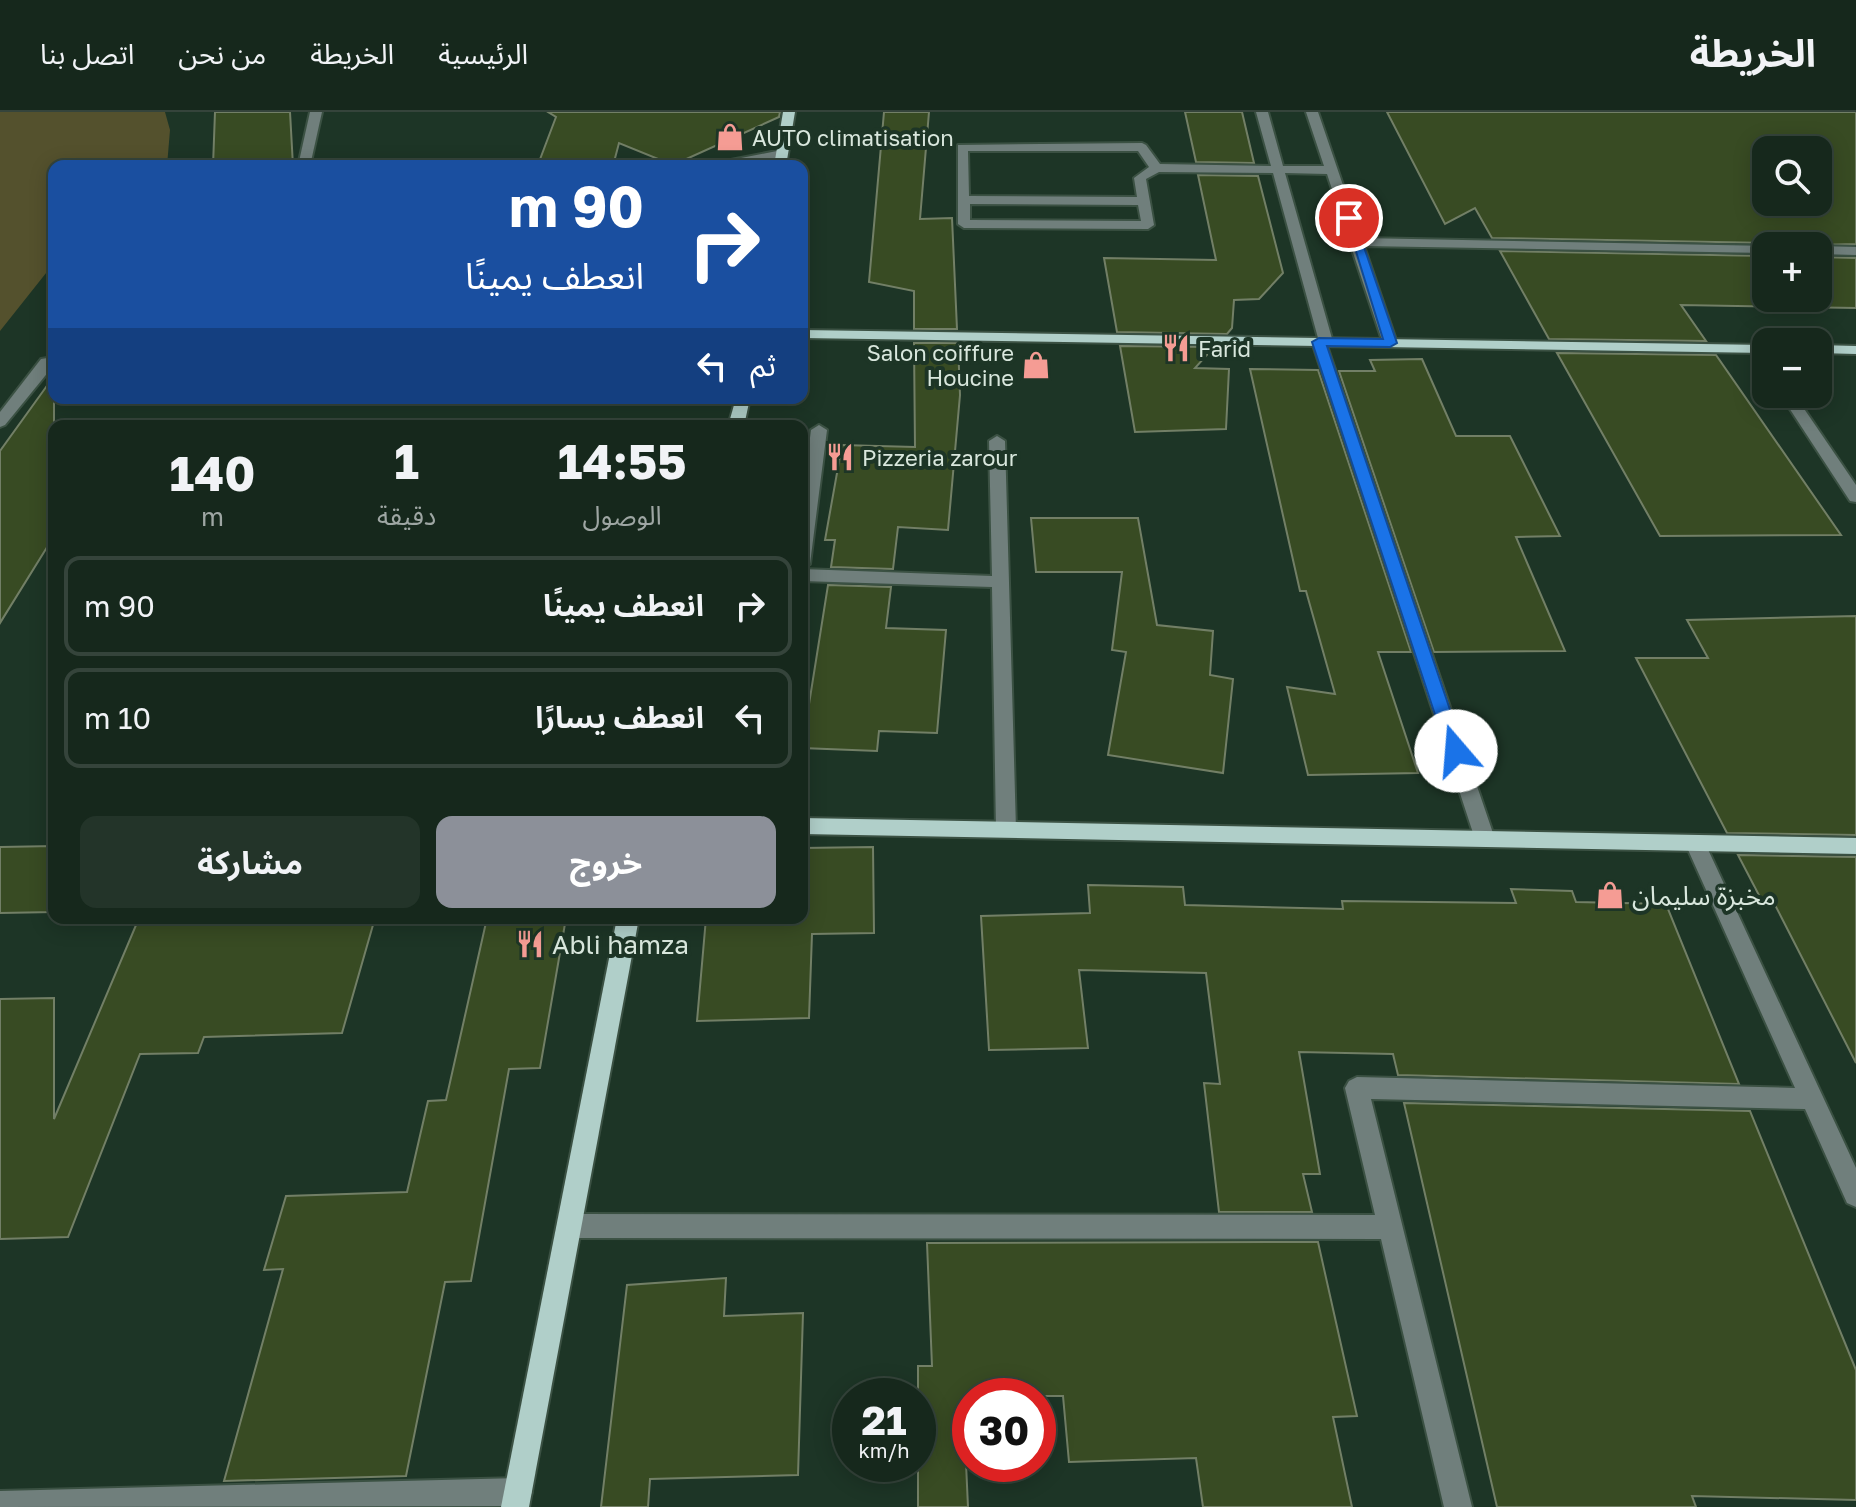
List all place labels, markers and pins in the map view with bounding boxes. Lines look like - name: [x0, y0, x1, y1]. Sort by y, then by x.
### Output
- shop icon: AUTO climatisation: [715, 122, 745, 152]
- place label: AUTO climatisation: [752, 124, 954, 151]
- pin: [1315, 184, 1383, 252]
- restaurant icon: Farid: [1161, 333, 1191, 363]
- place label: Farid: [1198, 335, 1251, 362]
- place label: Salon coiffure Houcine: [867, 339, 1014, 391]
- shop icon: Salon coiffure Houcine: [1021, 350, 1051, 380]
- restaurant icon: Pizzeria zarour: [825, 442, 855, 472]
- place label: Pizzeria zarour: [862, 444, 1018, 471]
- shop icon: مخبزة سليمان: [1595, 880, 1625, 910]
- place label: مخبزة سليمان: [1632, 880, 1776, 911]
- restaurant icon: Abli hamza: [515, 929, 545, 959]
- place label: Abli hamza: [552, 929, 689, 960]

